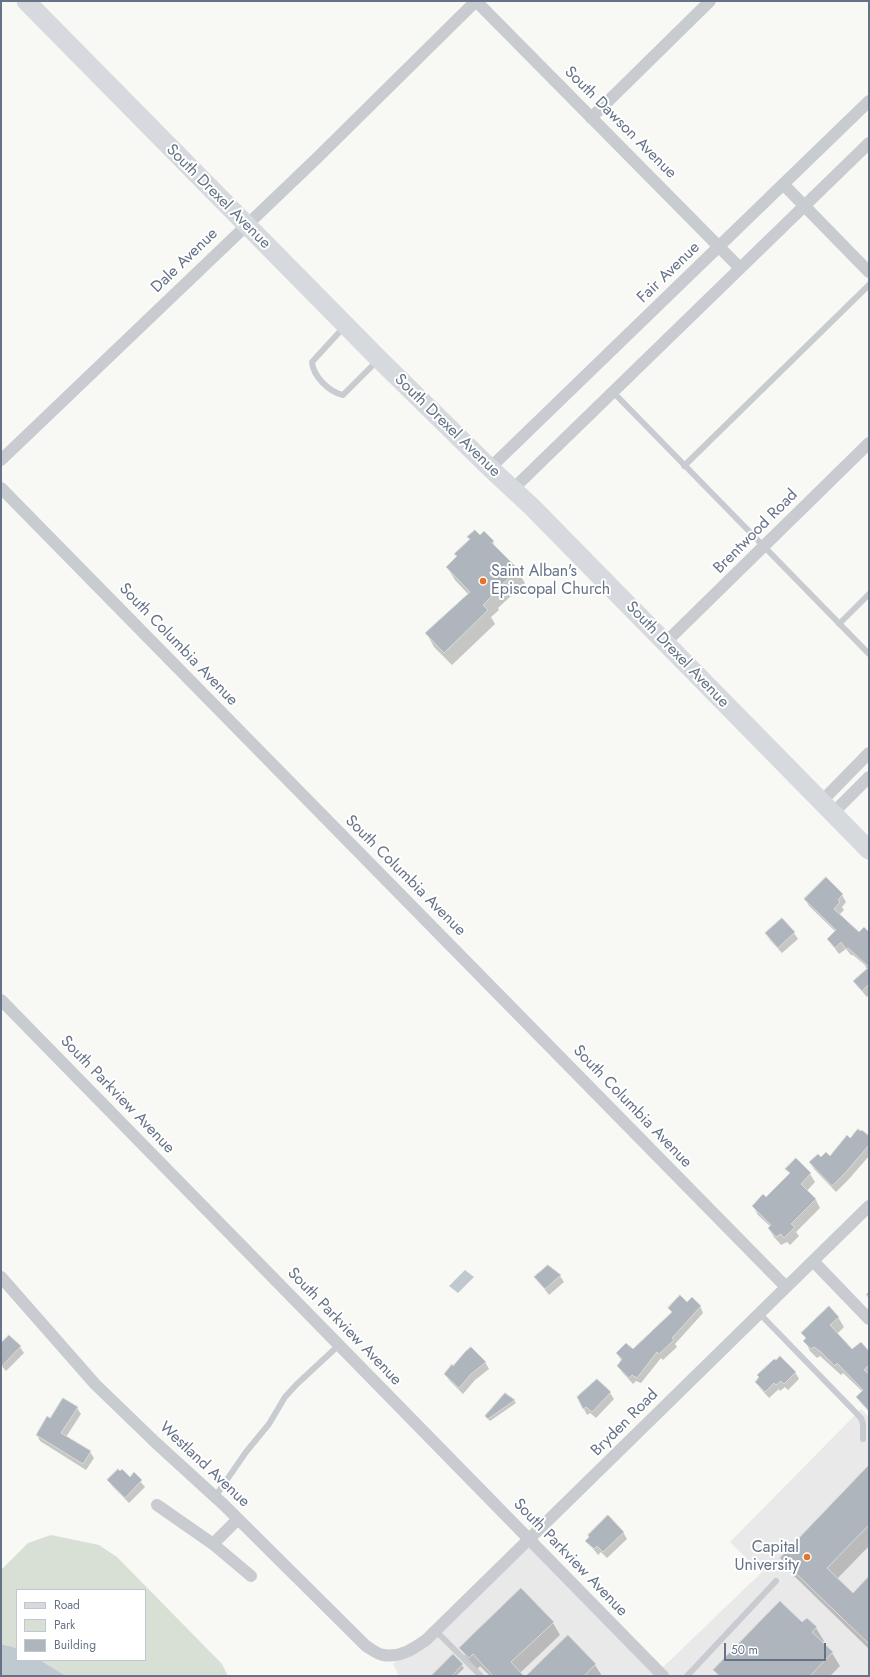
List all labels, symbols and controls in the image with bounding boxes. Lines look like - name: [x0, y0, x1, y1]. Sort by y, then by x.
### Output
- street label: South Dawson Avenue: [560, 63, 680, 183]
- street label: South Drexel Avenue: [162, 141, 274, 253]
- street label: Dale Avenue: [148, 225, 222, 297]
- street label: Fair Avenue: [634, 238, 704, 308]
- street label: South Drexel Avenue: [390, 370, 504, 482]
- street label: Brentwood Road: [710, 486, 802, 578]
- place label: Saint Alban's Episcopal Church: [491, 562, 610, 600]
- marker: Saint Alban's Episcopal Church: [478, 576, 488, 586]
- street label: South Columbia Avenue: [115, 580, 241, 710]
- street label: South Drexel Avenue: [621, 598, 733, 712]
- street label: South Columbia Avenue: [341, 812, 469, 940]
- street label: South Parkview Avenue: [56, 1032, 178, 1158]
- street label: South Columbia Avenue: [569, 1042, 695, 1172]
- street label: South Parkview Avenue: [283, 1264, 405, 1390]
- street label: Bryden Road: [587, 1385, 663, 1461]
- street label: Westland Avenue: [155, 1418, 253, 1512]
- street label: South Parkview Avenue: [509, 1495, 631, 1621]
- place label: Capital University: [734, 1538, 799, 1576]
- marker: Capital University: [802, 1552, 812, 1562]
- legend: [16, 1589, 146, 1661]
- text: Road: [54, 1596, 80, 1614]
- text: Park: [54, 1616, 75, 1634]
- scale bar: [726, 1635, 828, 1661]
- text: Building: [54, 1636, 96, 1654]
- text: 50 m: [731, 1641, 758, 1659]

